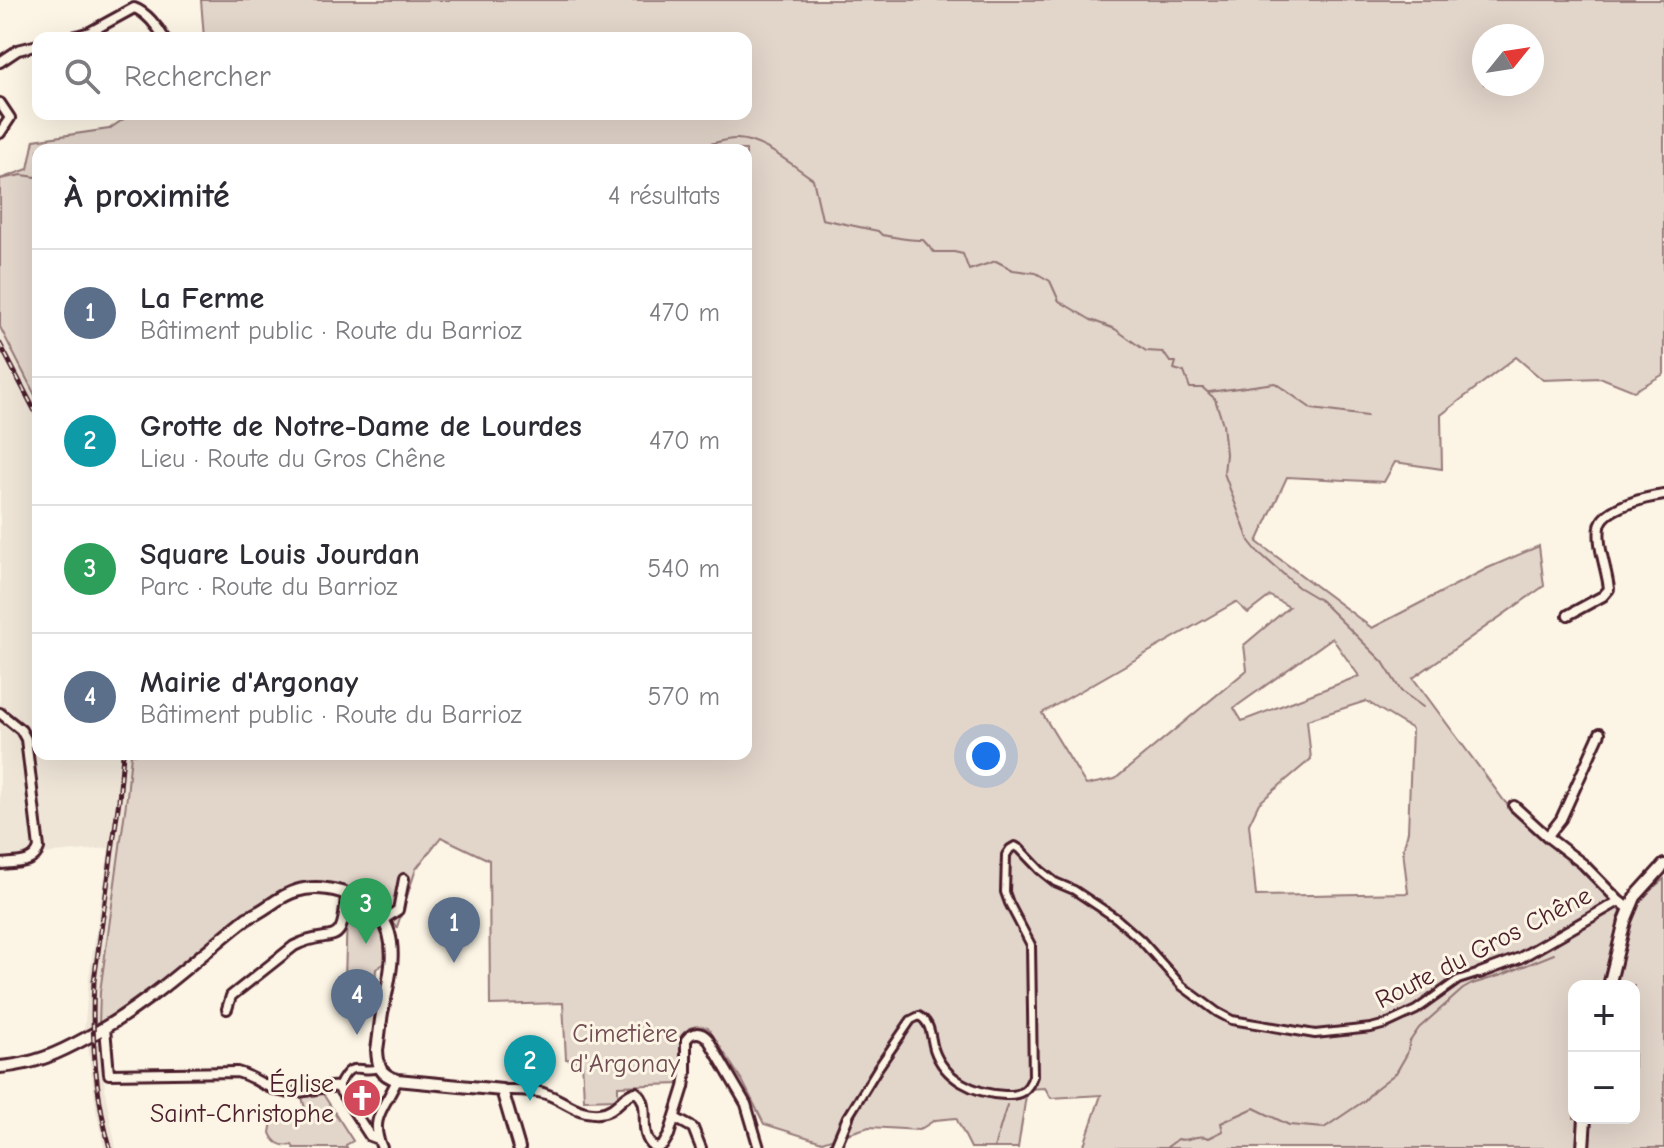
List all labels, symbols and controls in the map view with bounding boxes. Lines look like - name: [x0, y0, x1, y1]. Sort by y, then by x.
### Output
- north arrow: [1472, 24, 1544, 96]
- search box: [32, 32, 752, 120]
- icon: search: [60, 54, 104, 98]
- text: Rechercher: [124, 59, 271, 94]
- text: À proximité: [64, 176, 230, 216]
- text: 4 résultats: [608, 181, 720, 211]
- text: La Ferme: [140, 281, 264, 316]
- text: 1: [85, 298, 95, 328]
- text: 470 m: [649, 298, 720, 328]
- text: Bâtiment public · Route du Barrioz: [140, 316, 522, 346]
- text: Grotte de Notre-Dame de Lourdes: [140, 409, 582, 444]
- text: 2: [84, 426, 96, 456]
- text: 470 m: [649, 426, 720, 456]
- text: Lieu · Route du Gros Chêne: [140, 444, 445, 474]
- text: Square Louis Jourdan: [140, 537, 420, 572]
- text: 3: [84, 554, 96, 584]
- text: 540 m: [647, 554, 720, 584]
- text: Parc · Route du Barrioz: [140, 572, 398, 602]
- text: Mairie d'Argonay: [140, 665, 358, 700]
- text: 4: [84, 682, 96, 712]
- text: 570 m: [648, 682, 720, 712]
- text: Bâtiment public · Route du Barrioz: [140, 700, 522, 730]
- your location: [966, 736, 1006, 776]
- pin: 3: [340, 878, 392, 944]
- street label: Route du Gros Chêne: [1370, 880, 1596, 1015]
- pin: 1: [428, 897, 480, 963]
- pin: 4: [331, 969, 383, 1035]
- map controls: [1568, 980, 1640, 1124]
- button: +: [1568, 980, 1640, 1052]
- park label: Cimetière d'Argonay: [570, 1019, 681, 1079]
- pin: 2: [504, 1035, 556, 1101]
- button: −: [1568, 1052, 1640, 1124]
- place label: Église Saint-Christophe: [150, 1068, 334, 1129]
- church icon: Église Saint-Christophe: [341, 1077, 383, 1119]

